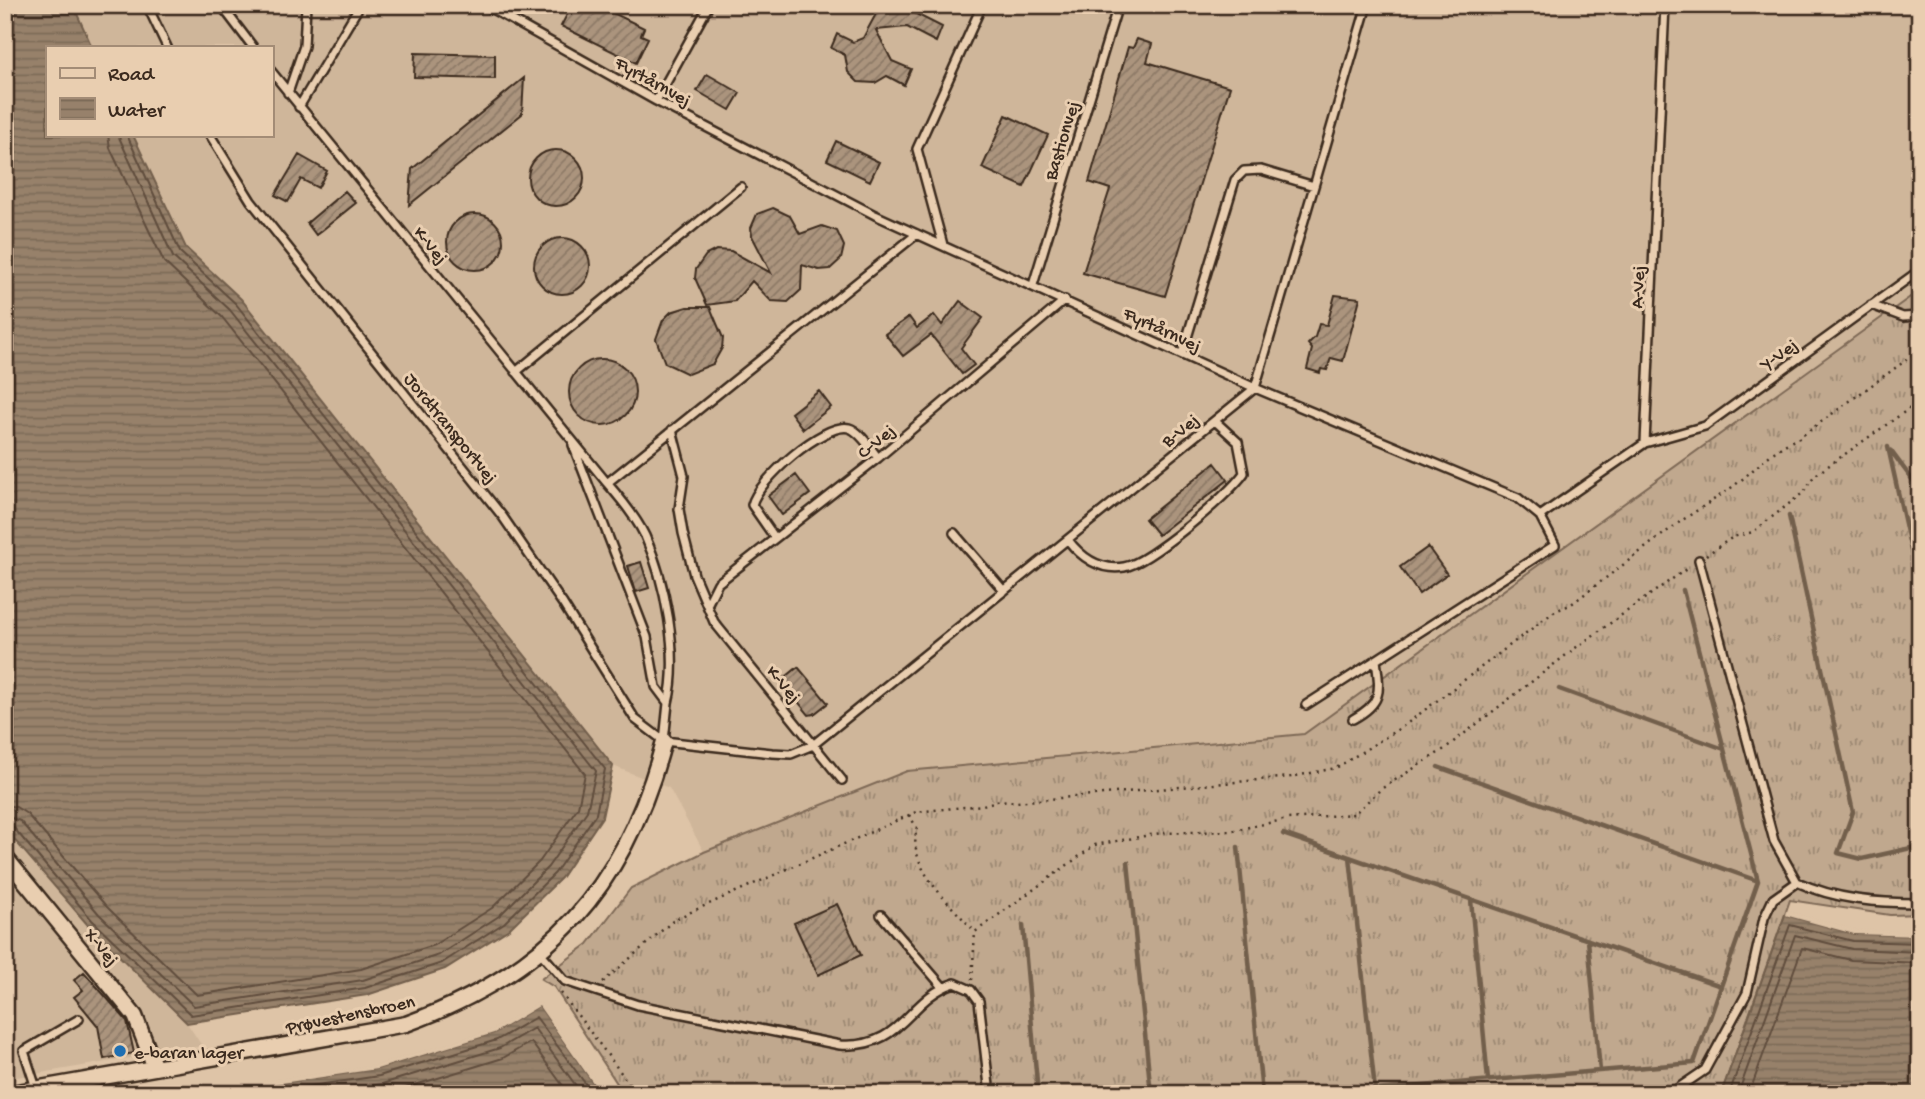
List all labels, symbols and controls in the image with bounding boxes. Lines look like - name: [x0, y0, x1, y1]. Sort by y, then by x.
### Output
- legend: [46, 46, 273, 136]
- street label: Fyrtårnvej: [609, 52, 694, 113]
- text: Road: [108, 64, 156, 89]
- street label: Bastionvej: [1040, 99, 1086, 184]
- text: Water: [108, 100, 166, 125]
- street label: K-Vej: [407, 223, 452, 270]
- street label: A-Vej: [1627, 265, 1652, 309]
- street label: Fyrtårnvej: [1118, 303, 1204, 359]
- street label: Y-Vej: [1755, 335, 1803, 378]
- street label: Jordtransportvej: [397, 369, 501, 489]
- street label: B-Vej: [1157, 410, 1205, 454]
- street label: C-Vej: [854, 420, 901, 465]
- street label: K-Vej: [760, 662, 805, 709]
- street label: X-Vej: [78, 924, 122, 972]
- street label: Prøvestensbroen: [283, 992, 417, 1042]
- marker: e-baran lager: [112, 1043, 128, 1059]
- place label: e-baran lager: [134, 1043, 245, 1066]

